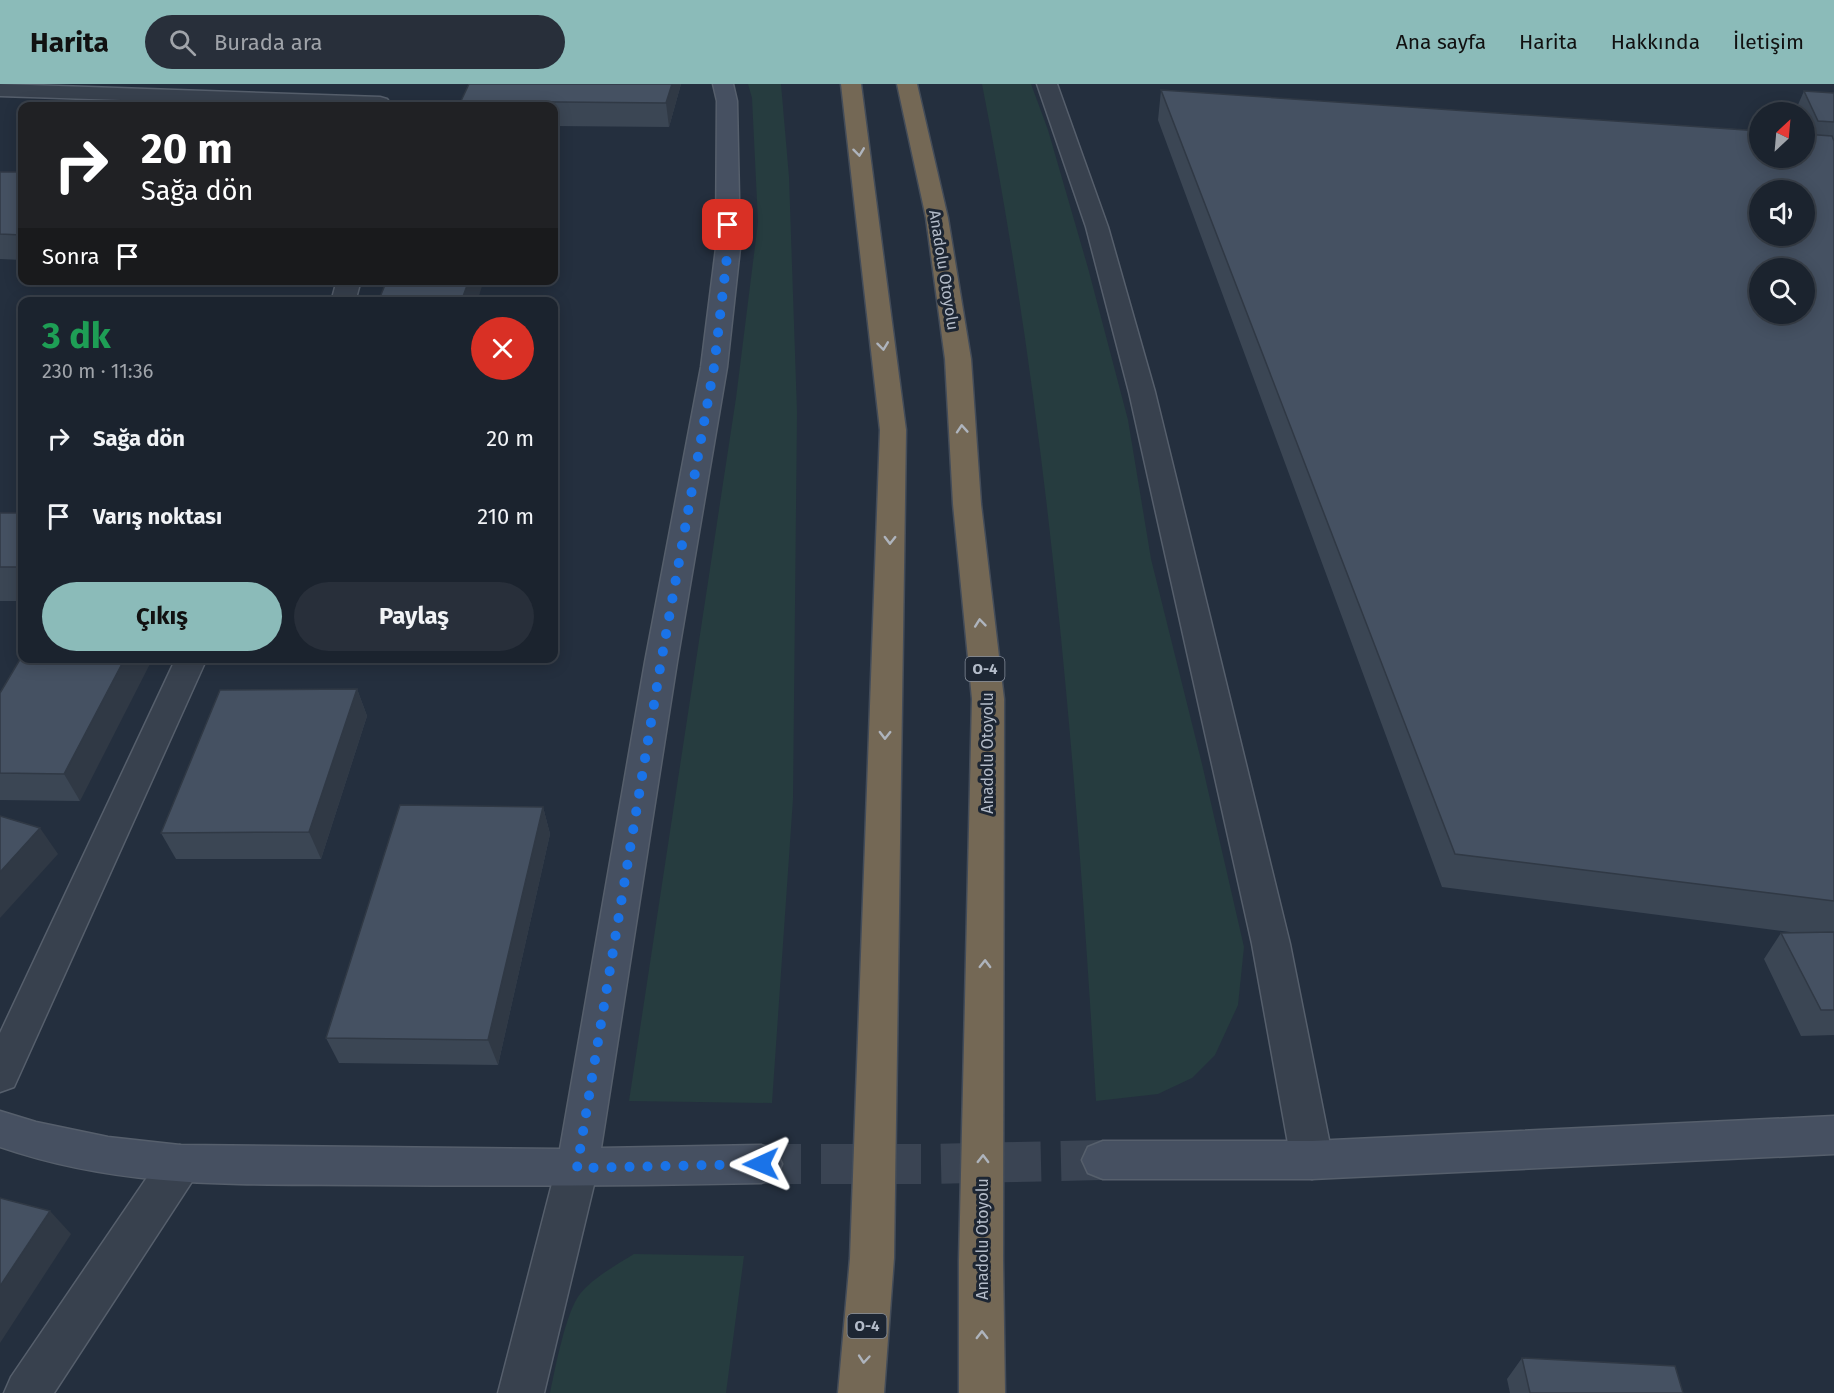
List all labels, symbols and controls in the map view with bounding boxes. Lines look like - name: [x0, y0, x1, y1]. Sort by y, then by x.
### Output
- search box: [145, 15, 565, 69]
- text: Harita: [30, 26, 109, 59]
- icon: search: [166, 26, 199, 59]
- text: Burada ara: [214, 29, 322, 56]
- text: Ana sayfa: [1396, 29, 1486, 55]
- text: Harita: [1519, 29, 1578, 55]
- text: Hakkında: [1611, 29, 1700, 55]
- text: İletişim: [1733, 29, 1804, 55]
- north arrow: [1749, 102, 1815, 168]
- map controls: [1749, 102, 1815, 324]
- text: 20 m: [141, 124, 233, 174]
- icon: right: [42, 126, 120, 204]
- one-way arrow: [852, 148, 864, 157]
- text: Sağa dön: [141, 175, 253, 207]
- button: sound: [1749, 180, 1815, 246]
- pin: [702, 199, 753, 250]
- icon: arrive: [711, 208, 744, 241]
- street label: Anadolu Otoyolu: [925, 209, 963, 331]
- icon: arrive: [111, 240, 144, 273]
- text: Sonra: [42, 243, 99, 270]
- button: search: [1749, 258, 1815, 324]
- text: 3 dk: [42, 314, 111, 358]
- button: close: [471, 317, 534, 380]
- one-way arrow: [876, 341, 888, 350]
- text: 230 m · 11:36: [42, 359, 153, 383]
- icon: right: [42, 422, 75, 455]
- one-way arrow: [956, 424, 969, 433]
- text: Sağa dön: [93, 425, 185, 452]
- text: 20 m: [486, 425, 534, 452]
- icon: arrive: [42, 500, 75, 533]
- text: Varış noktası: [93, 503, 222, 530]
- text: 210 m: [477, 503, 534, 530]
- one-way arrow: [884, 536, 896, 545]
- button: Çıkış: [42, 582, 282, 651]
- button: Paylaş: [294, 582, 534, 651]
- one-way arrow: [974, 618, 987, 627]
- road number: O-4: [966, 657, 1004, 681]
- street label: Anadolu Otoyolu: [978, 692, 997, 814]
- one-way arrow: [879, 731, 892, 740]
- one-way arrow: [979, 960, 991, 969]
- position arrow: [729, 1132, 793, 1196]
- one-way arrow: [976, 1155, 989, 1164]
- street label: Anadolu Otoyolu: [973, 1178, 992, 1300]
- road number: O-4: [848, 1314, 886, 1338]
- one-way arrow: [976, 1330, 988, 1339]
- one-way arrow: [858, 1354, 871, 1363]

